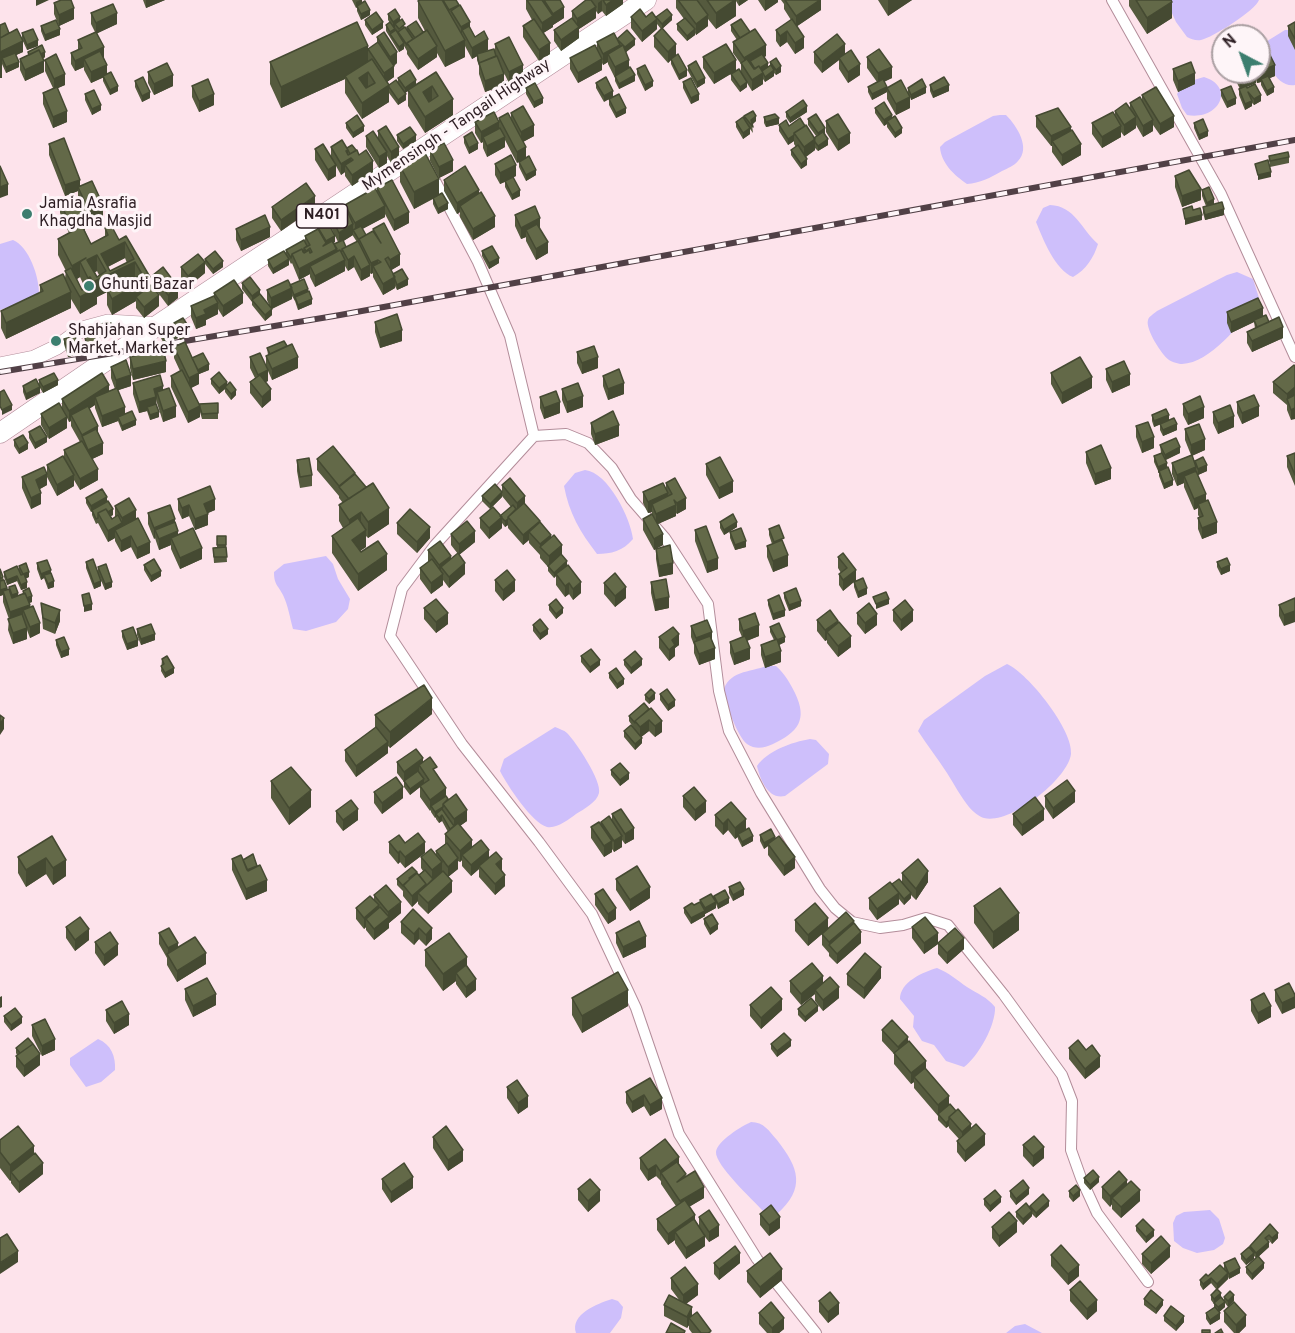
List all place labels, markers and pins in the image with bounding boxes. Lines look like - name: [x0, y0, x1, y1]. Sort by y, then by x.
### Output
- place label: Jamia Asrafia Khagdha Masjid: [39, 195, 152, 233]
- marker: Jamia Asrafia Khagdha Masjid: [20, 207, 34, 221]
- place label: Ghunti Bazar: [101, 276, 194, 296]
- marker: Ghunti Bazar: [82, 279, 96, 293]
- place label: Shahjahan Super Market, Market: [68, 322, 191, 360]
- marker: Shahjahan Super Market, Market: [49, 334, 63, 348]

